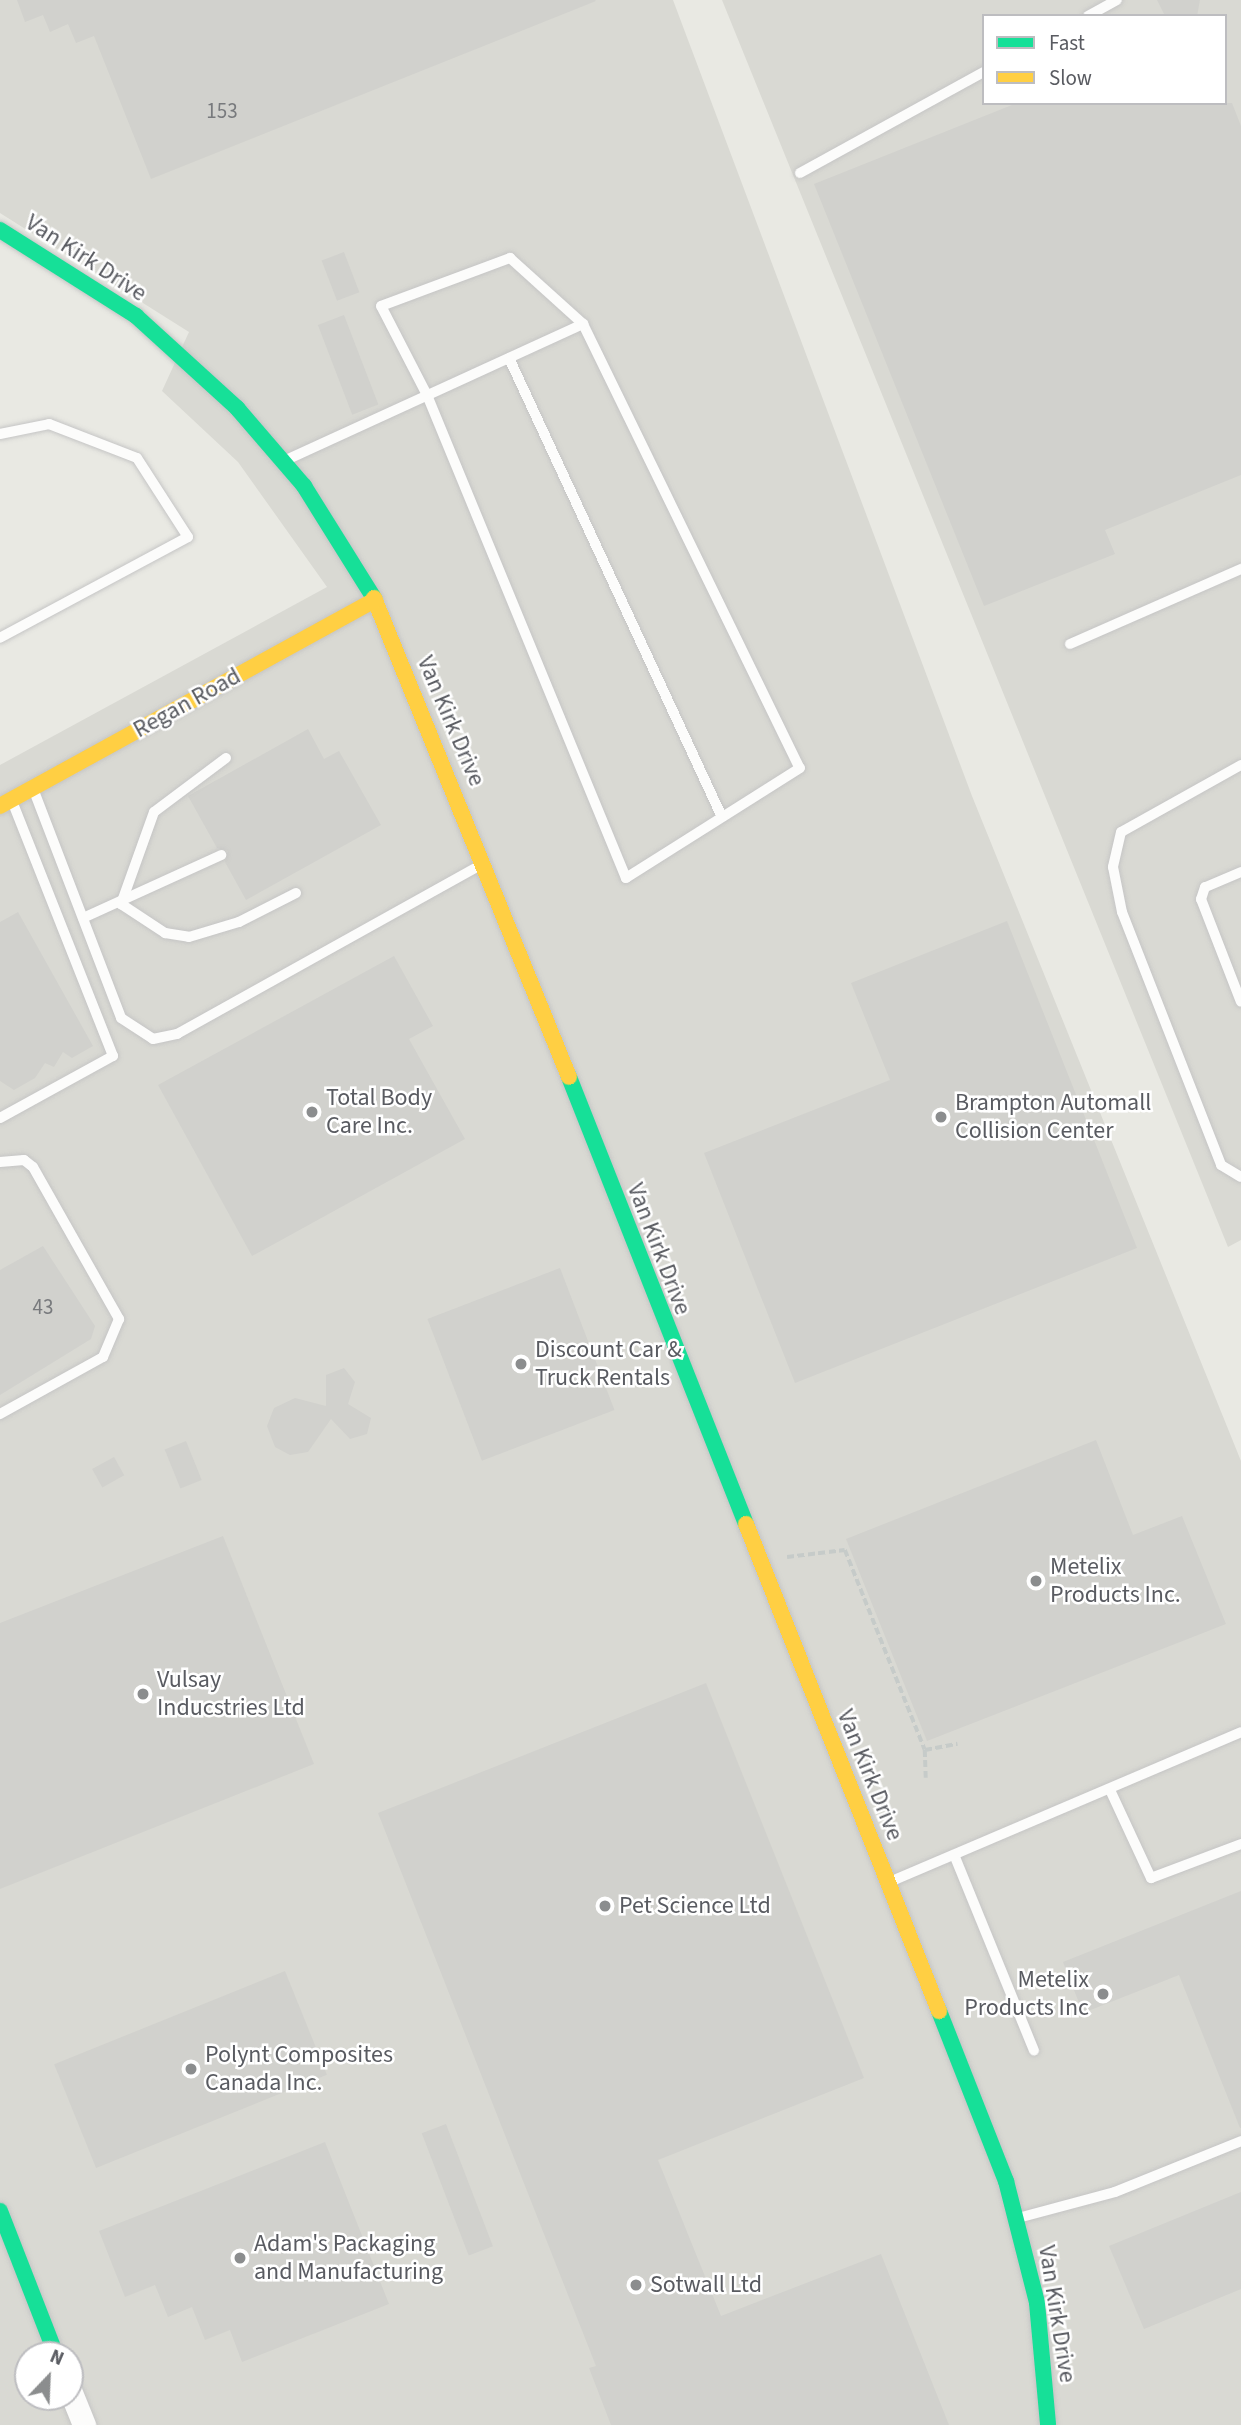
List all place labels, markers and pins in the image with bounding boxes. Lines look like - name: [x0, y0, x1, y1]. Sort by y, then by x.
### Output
- place label: Total Body Care Inc.: [326, 1084, 432, 1140]
- place label: Brampton Automall Collision Center: [955, 1089, 1151, 1145]
- marker: Total Body Care Inc.: [304, 1104, 320, 1120]
- marker: Brampton Automall Collision Center: [933, 1109, 949, 1125]
- place label: Discount Car & Truck Rentals: [535, 1336, 682, 1392]
- marker: Discount Car & Truck Rentals: [513, 1356, 529, 1372]
- place label: Metelix Products Inc.: [1050, 1553, 1181, 1609]
- marker: Metelix Products Inc.: [1028, 1573, 1044, 1589]
- place label: Vulsay Inducstries Ltd: [157, 1666, 305, 1722]
- marker: Vulsay Inducstries Ltd: [135, 1686, 151, 1702]
- place label: Pet Science Ltd: [619, 1892, 771, 1920]
- marker: Pet Science Ltd: [597, 1898, 613, 1914]
- place label: Metelix Products Inc: [964, 1966, 1089, 2022]
- marker: Metelix Products Inc: [1095, 1986, 1111, 2002]
- place label: Polynt Composites Canada Inc.: [205, 2041, 393, 2097]
- marker: Polynt Composites Canada Inc.: [183, 2061, 199, 2077]
- place label: Adam's Packaging and Manufacturing: [254, 2230, 443, 2286]
- marker: Adam's Packaging and Manufacturing: [232, 2250, 248, 2266]
- place label: Sotwall Ltd: [650, 2271, 762, 2299]
- marker: Sotwall Ltd: [628, 2277, 644, 2293]

